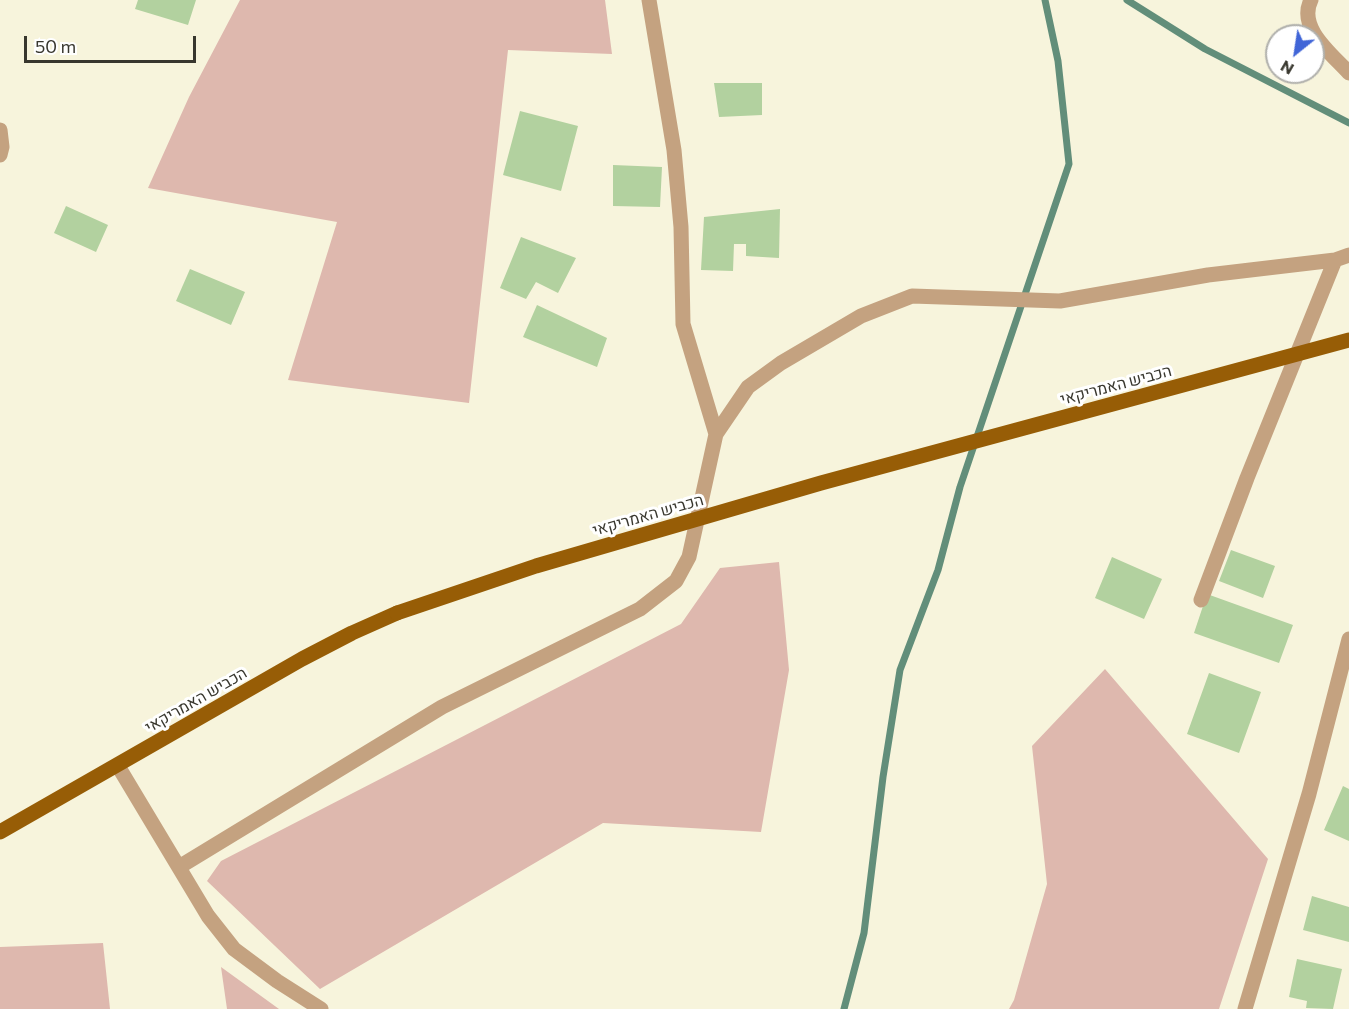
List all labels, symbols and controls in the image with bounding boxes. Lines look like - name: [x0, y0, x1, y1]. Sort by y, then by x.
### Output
- scale bar: [27, 24, 200, 62]
- north arrow: [1265, 24, 1325, 84]
- text: 50 m: [35, 35, 76, 57]
- text: N: [1277, 57, 1297, 80]
- street label: הכביש האמריקאי: [1058, 361, 1174, 409]
- street label: הכביש האמריקאי: [590, 490, 706, 540]
- street label: הכביש האמריקאי: [142, 663, 250, 737]

